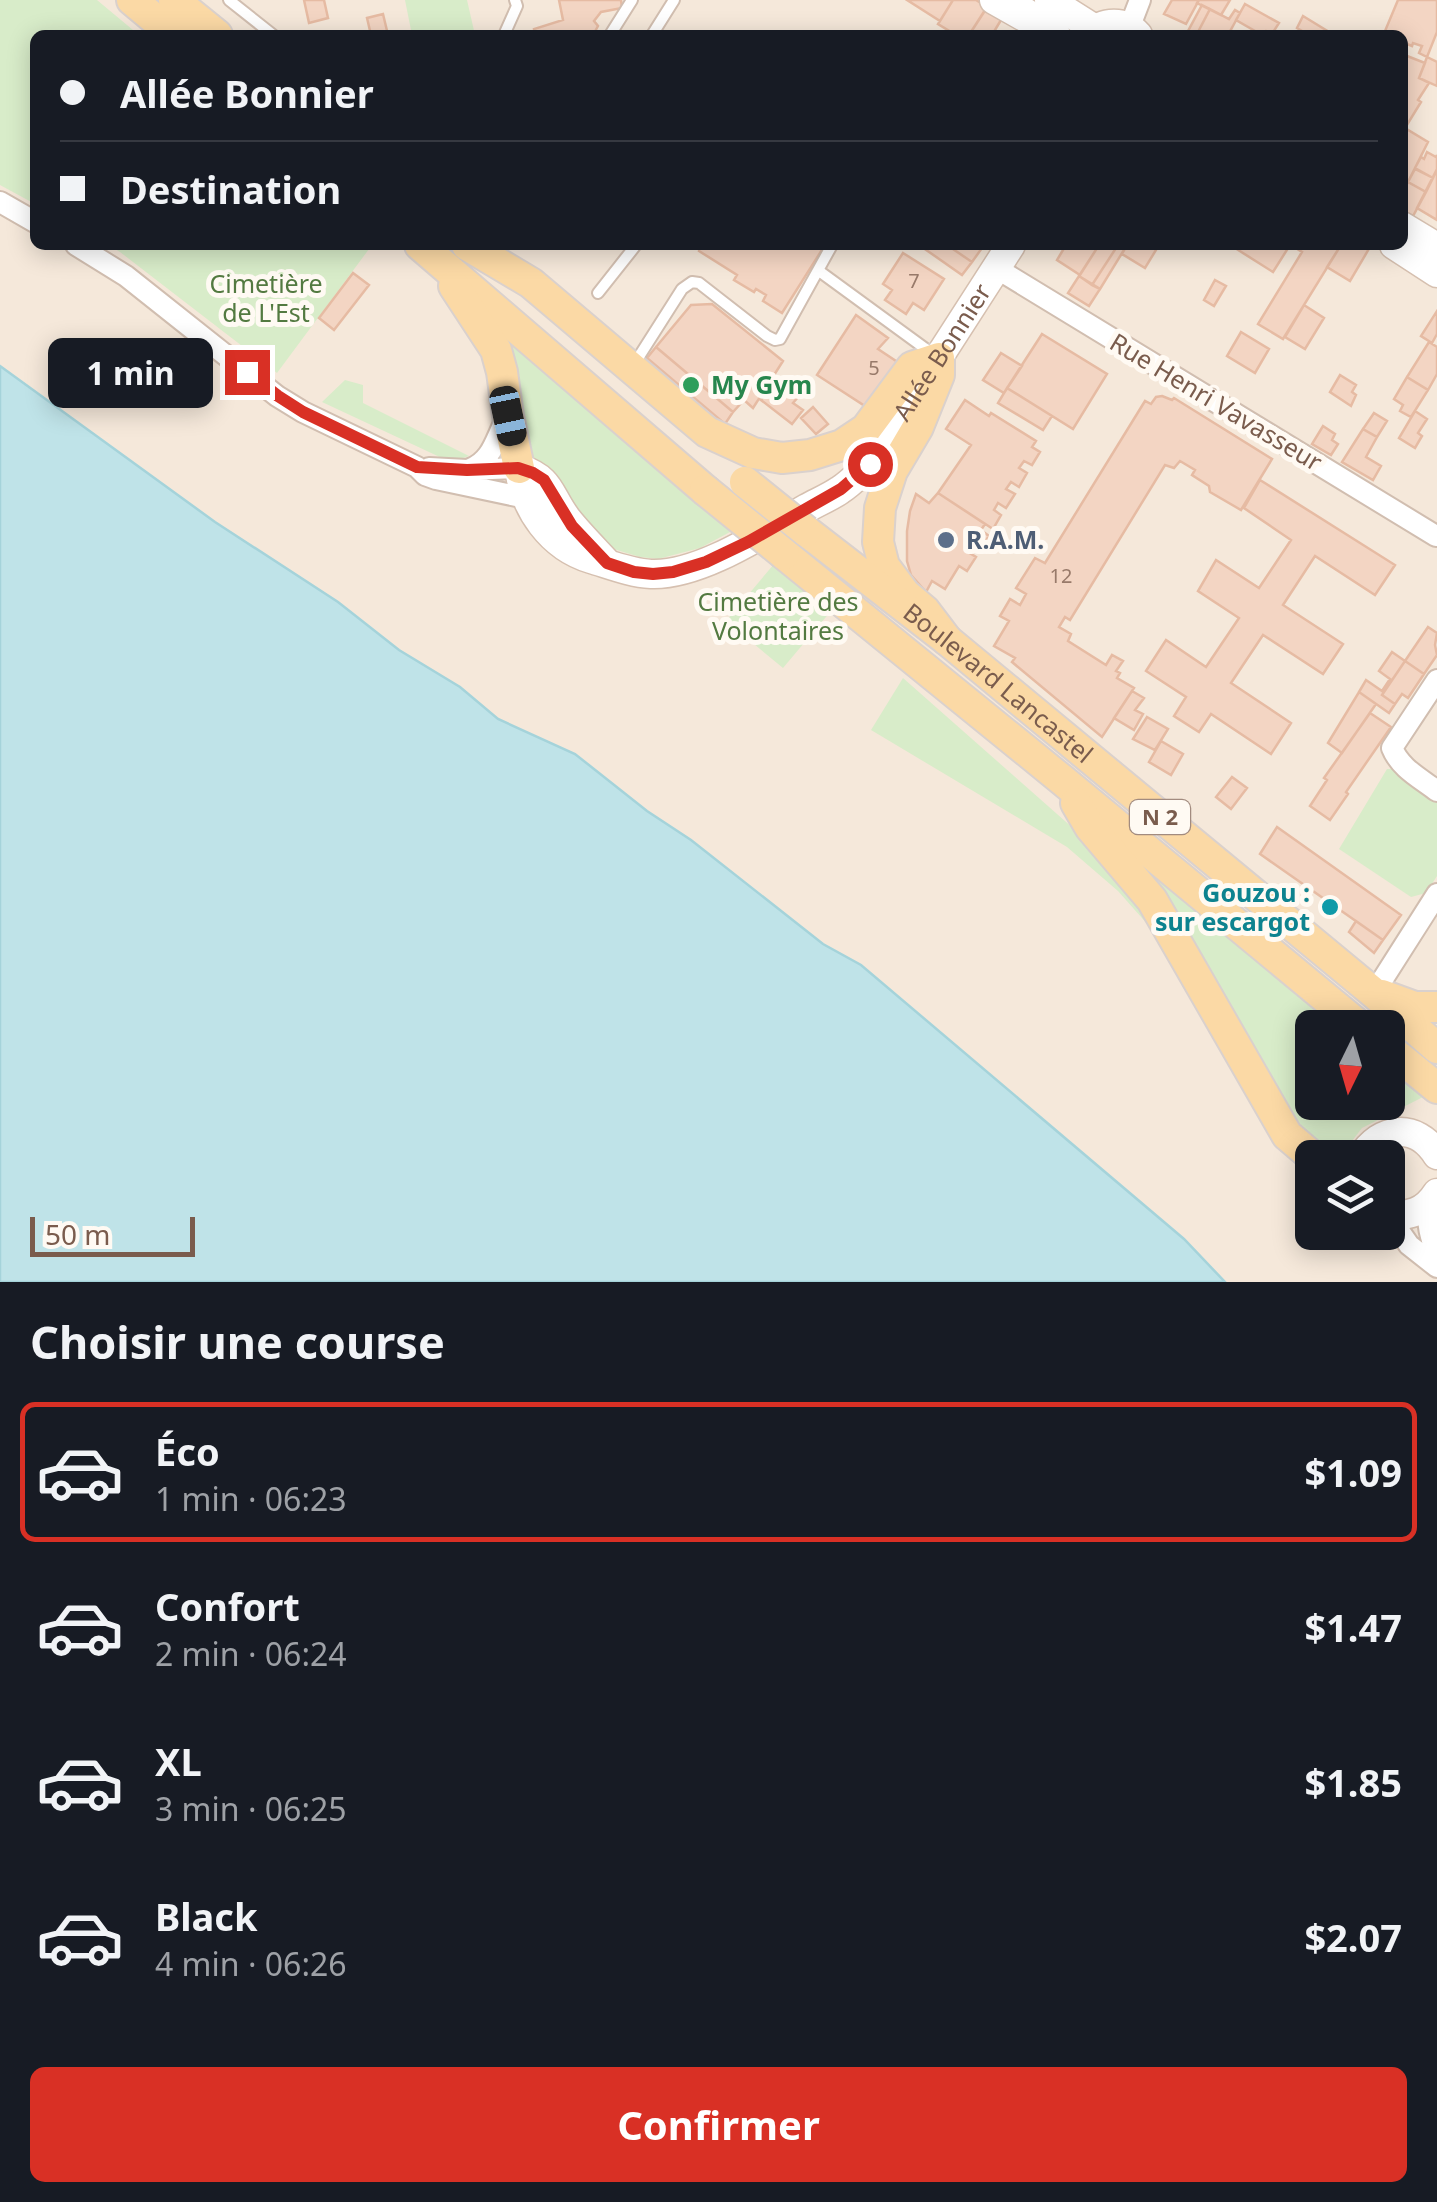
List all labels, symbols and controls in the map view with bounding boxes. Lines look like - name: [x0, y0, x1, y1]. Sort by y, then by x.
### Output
- text: Allée Bonnier: [120, 67, 374, 119]
- text: Destination: [120, 163, 341, 215]
- park label: Cimetière de L'Est: [209, 266, 323, 329]
- house number: 7: [908, 267, 920, 294]
- street label: Allée Bonnier: [884, 277, 998, 427]
- street label: Rue Henri Vavasseur: [1104, 324, 1329, 478]
- callout: 1 min: [47, 337, 212, 407]
- route end: [225, 350, 270, 395]
- text: 1 min: [86, 351, 175, 394]
- house number: 5: [868, 354, 880, 381]
- place label: My Gym: [711, 367, 812, 401]
- marker: My Gym: [680, 374, 702, 396]
- car: [487, 384, 529, 448]
- route start: [848, 442, 893, 487]
- place label: R.A.M.: [966, 522, 1044, 556]
- marker: R.A.M.: [935, 529, 957, 551]
- house number: 12: [1050, 562, 1072, 589]
- park label: Cimetière des Volontaires: [697, 584, 859, 647]
- street label: Boulevard Lancastel: [897, 595, 1101, 770]
- road number: N 2: [1130, 800, 1190, 834]
- place label: Gouzou : sur escargot: [1155, 875, 1310, 938]
- marker: Gouzou : sur escargot: [1319, 896, 1341, 918]
- north arrow: [1295, 1010, 1405, 1120]
- map controls: [1295, 1010, 1405, 1250]
- button: layers: [1295, 1140, 1405, 1250]
- scale bar: [30, 1212, 195, 1256]
- text: 50 m: [45, 1215, 111, 1253]
- text: Choisir une course: [30, 1311, 445, 1372]
- text: Éco: [155, 1425, 220, 1477]
- icon: car: [35, 1427, 125, 1517]
- text: $1.09: [1304, 1446, 1402, 1498]
- text: 1 min · 06:23: [155, 1477, 347, 1520]
- text: Confort: [155, 1580, 300, 1632]
- icon: car: [35, 1582, 125, 1672]
- text: $1.47: [1304, 1601, 1402, 1653]
- text: 2 min · 06:24: [155, 1632, 347, 1675]
- text: XL: [155, 1735, 202, 1787]
- icon: car: [35, 1737, 125, 1827]
- text: $1.85: [1304, 1756, 1402, 1808]
- text: 3 min · 06:25: [155, 1787, 347, 1830]
- text: Black: [155, 1890, 258, 1942]
- icon: car: [35, 1892, 125, 1982]
- text: $2.07: [1304, 1911, 1402, 1963]
- text: 4 min · 06:26: [155, 1942, 347, 1985]
- button: Confirmer: [30, 2067, 1407, 2182]

